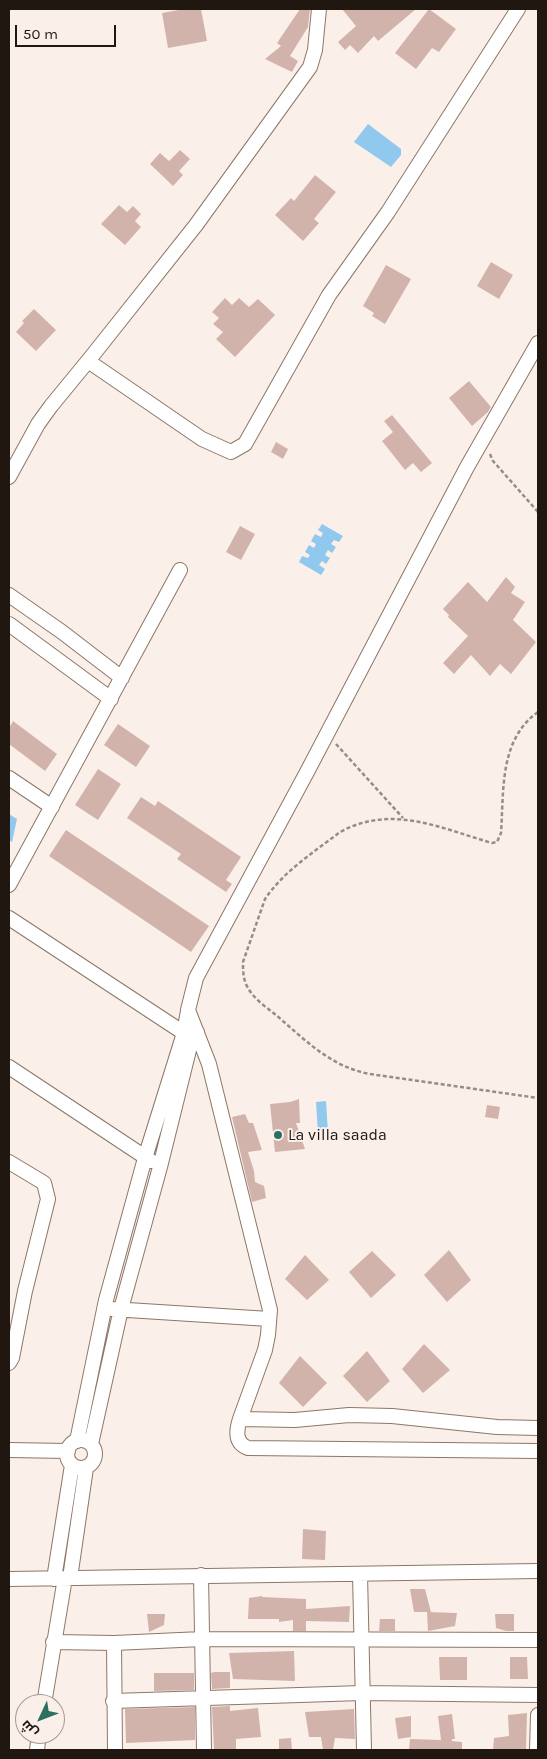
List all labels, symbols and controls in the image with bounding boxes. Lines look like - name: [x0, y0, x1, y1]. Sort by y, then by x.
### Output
- scale bar: [18, 15, 119, 47]
- text: 50 m: [23, 25, 58, 43]
- place label: La villa saada: [288, 1125, 387, 1145]
- marker: La villa saada: [272, 1129, 284, 1141]
- north arrow: [15, 1694, 65, 1744]
- text: ش: [17, 1717, 42, 1741]

